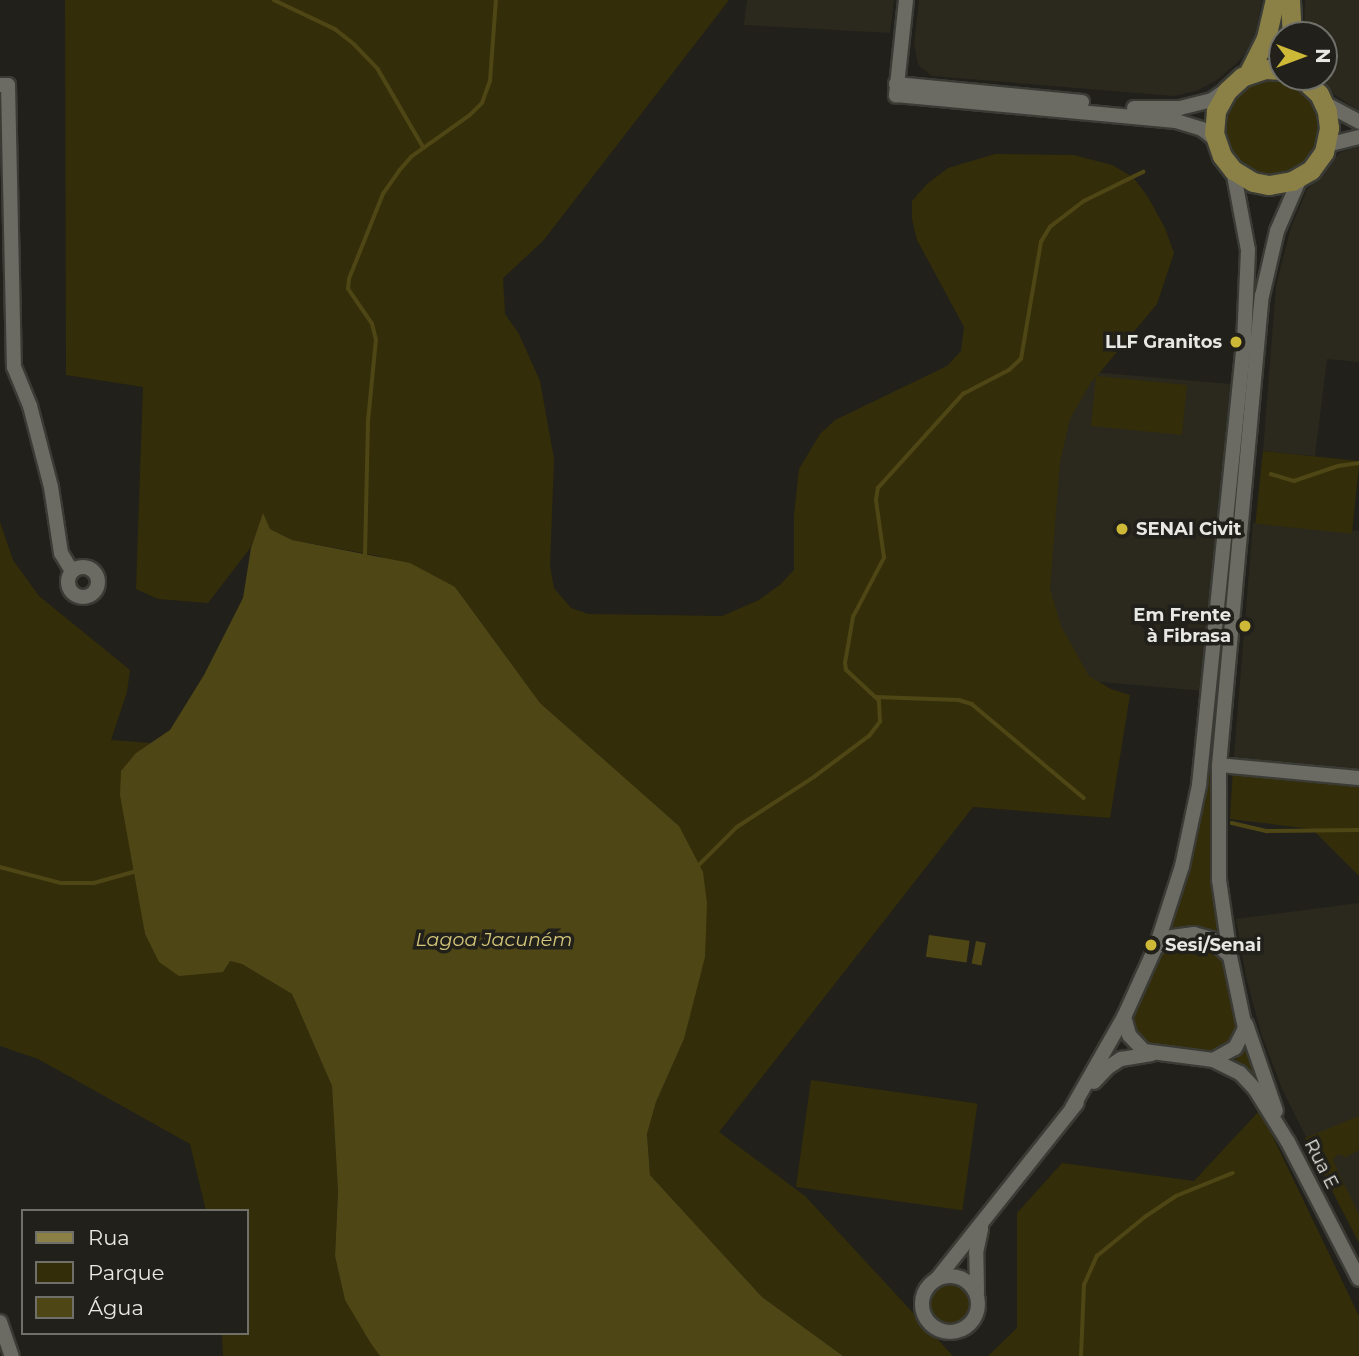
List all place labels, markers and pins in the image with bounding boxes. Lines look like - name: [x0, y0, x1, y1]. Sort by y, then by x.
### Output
- place label: LLF Granitos: [1105, 331, 1222, 353]
- marker: LLF Granitos: [1228, 334, 1244, 350]
- place label: SENAI Civit: [1136, 518, 1241, 540]
- marker: SENAI Civit: [1114, 521, 1130, 537]
- place label: Em Frente à Fibrasa: [1133, 605, 1231, 648]
- marker: Em Frente à Fibrasa: [1237, 618, 1253, 634]
- place label: Sesi/Senai: [1165, 934, 1261, 956]
- marker: Sesi/Senai: [1143, 937, 1159, 953]

